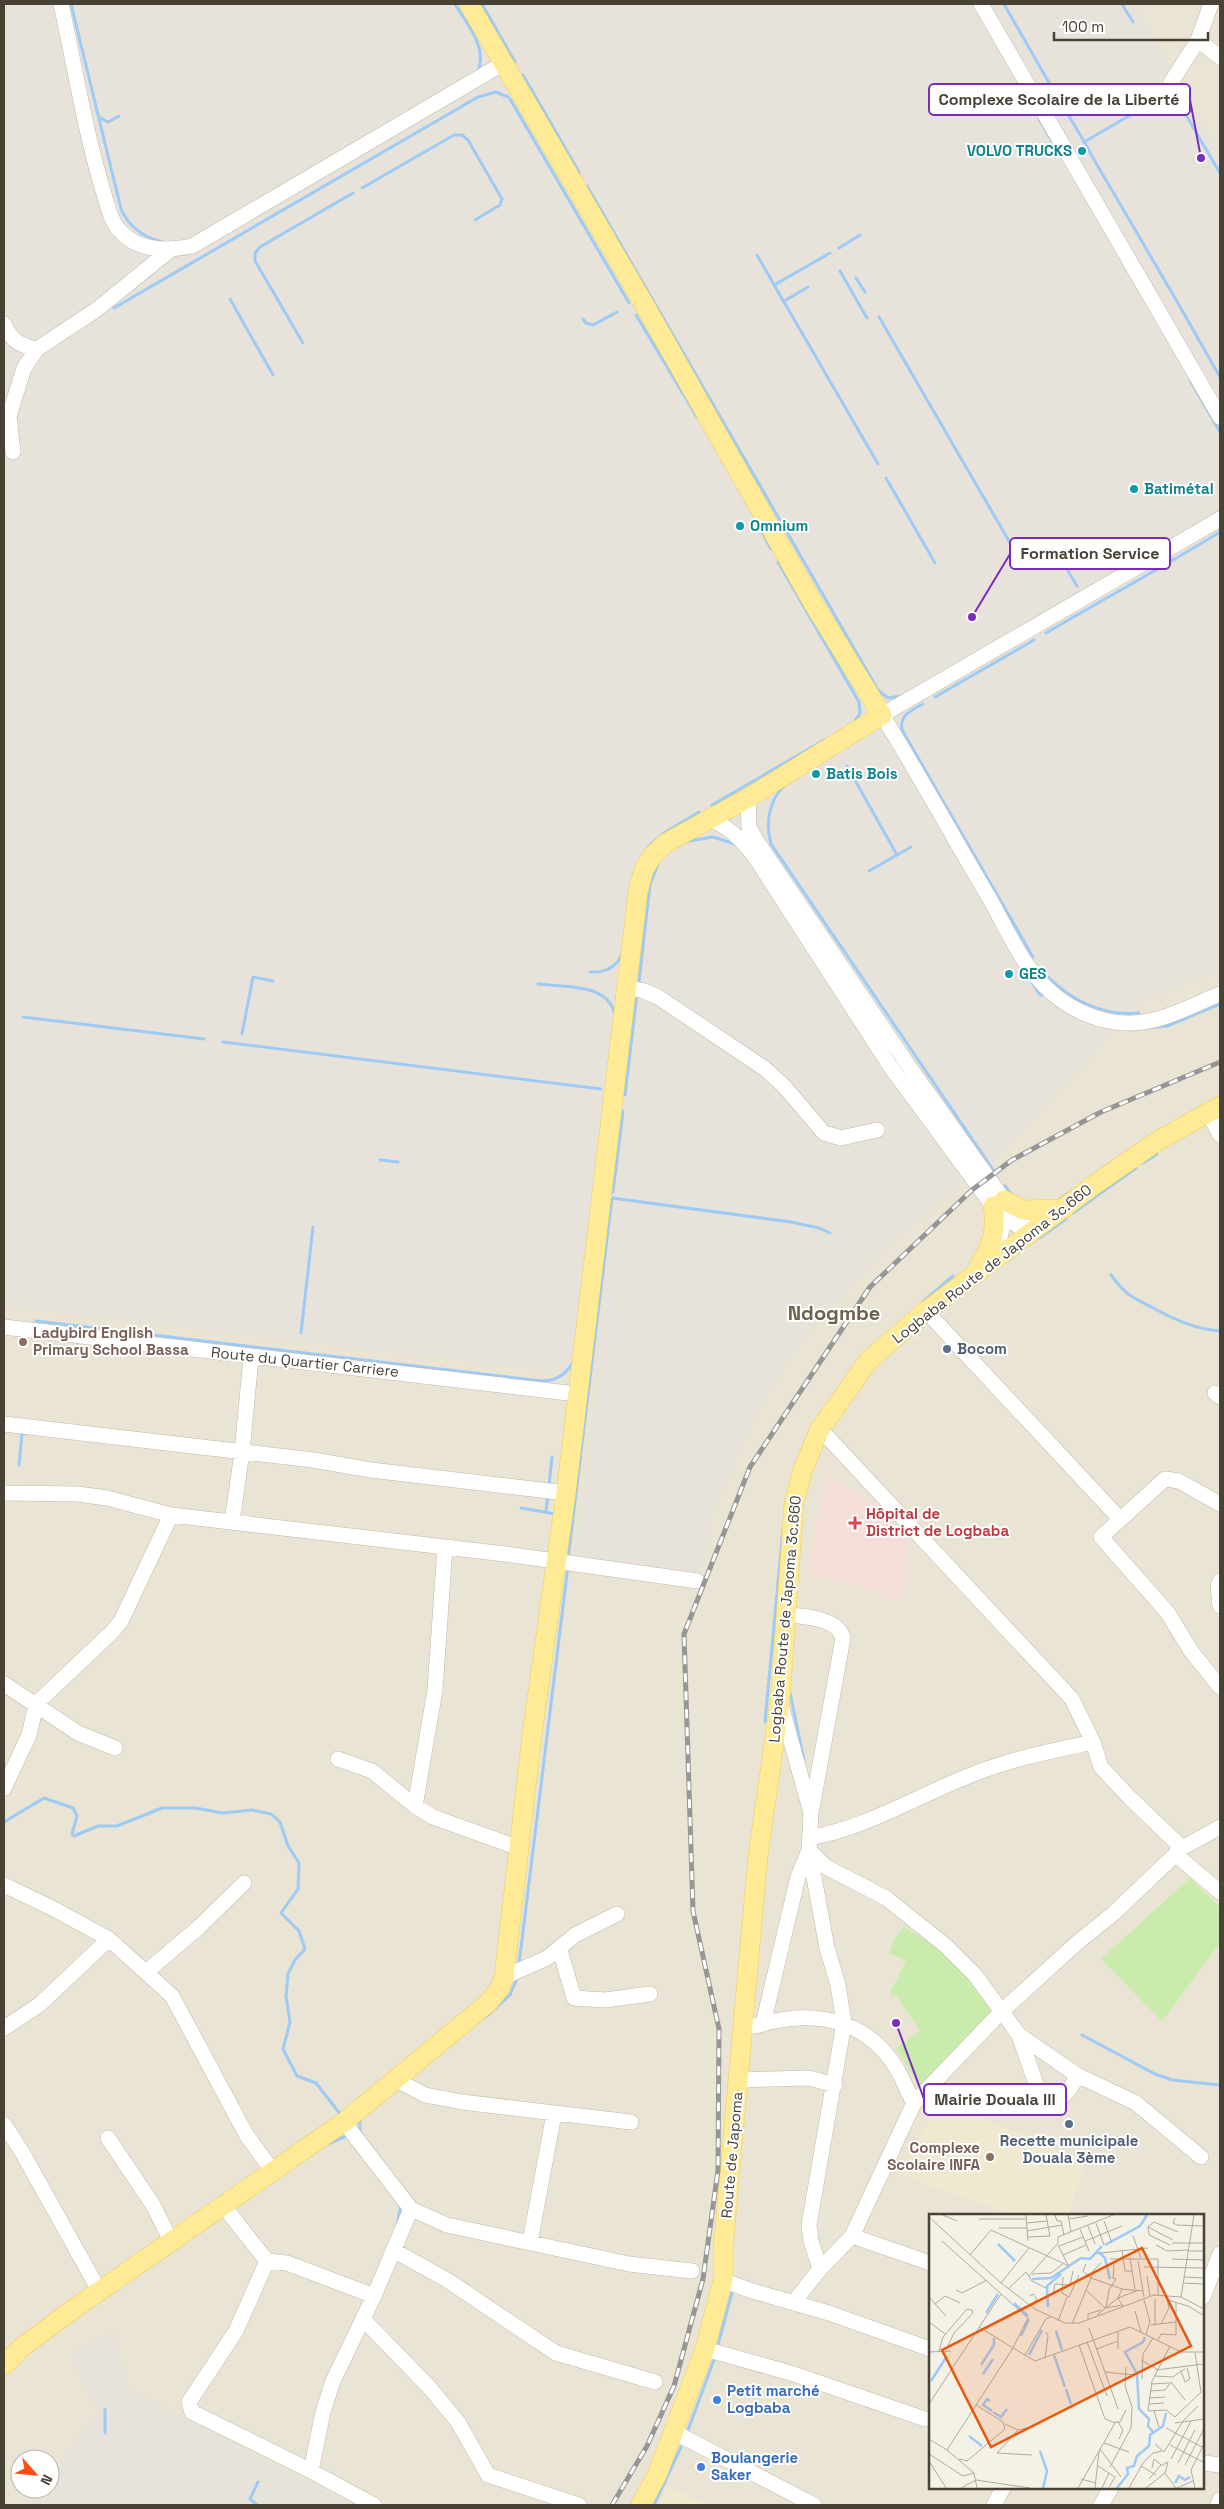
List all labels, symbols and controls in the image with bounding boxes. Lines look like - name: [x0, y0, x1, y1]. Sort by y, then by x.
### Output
- scale bar: [1054, 10, 1208, 42]
- text: 100 m: [1062, 17, 1104, 36]
- callout: Complexe Scolaire de la Liberté: [929, 84, 1190, 115]
- text: Complexe Scolaire de la Liberté: [938, 89, 1180, 110]
- place label: VOLVO TRUCKS: [967, 141, 1072, 160]
- marker: VOLVO TRUCKS: [1076, 145, 1088, 157]
- place label: Batimétal: [1144, 479, 1214, 498]
- marker: Batimétal: [1128, 483, 1140, 495]
- place label: Omnium: [750, 516, 808, 535]
- marker: Omnium: [734, 520, 746, 532]
- callout: Formation Service: [1010, 538, 1170, 569]
- text: Formation Service: [1020, 543, 1160, 564]
- place label: Batis Bois: [826, 764, 898, 783]
- marker: Batis Bois: [810, 768, 822, 780]
- place label: GES: [1019, 964, 1046, 983]
- marker: GES: [1003, 968, 1015, 980]
- street label: Logbaba Route de Japoma 3c.660: [888, 1180, 1095, 1347]
- district label: Ndogmbe: [788, 1300, 880, 1326]
- place label: Ladybird English Primary School Bassa: [33, 1323, 189, 1359]
- marker: Ladybird English Primary School Bassa: [17, 1336, 29, 1348]
- place label: Bocom: [957, 1339, 1007, 1358]
- street label: Route du Quartier Carriere: [210, 1342, 400, 1381]
- marker: Bocom: [941, 1343, 953, 1355]
- street label: Logbaba Route de Japoma 3c.660: [764, 1495, 805, 1743]
- place label: Hôpital de District de Logbaba: [866, 1504, 1009, 1540]
- marker: Hôpital de District de Logbaba: [848, 1516, 862, 1530]
- callout: Mairie Douala lll: [924, 2084, 1066, 2115]
- text: Mairie Douala lll: [934, 2089, 1056, 2110]
- street label: Route de Japoma: [716, 2090, 747, 2219]
- marker: Recette municipale Douala 3ème: [1063, 2118, 1075, 2130]
- place label: Recette municipale Douala 3ème: [1000, 2131, 1139, 2167]
- place label: Complexe Scolaire INFA: [887, 2138, 980, 2174]
- marker: Complexe Scolaire INFA: [984, 2151, 996, 2163]
- inset map: [929, 2214, 1204, 2489]
- place label: Petit marché Logbaba: [727, 2381, 820, 2417]
- marker: Petit marché Logbaba: [711, 2394, 723, 2406]
- place label: Boulangerie Saker: [711, 2448, 798, 2484]
- north arrow: [10, 2449, 60, 2499]
- marker: Boulangerie Saker: [695, 2461, 707, 2473]
- text: N: [36, 2472, 57, 2488]

